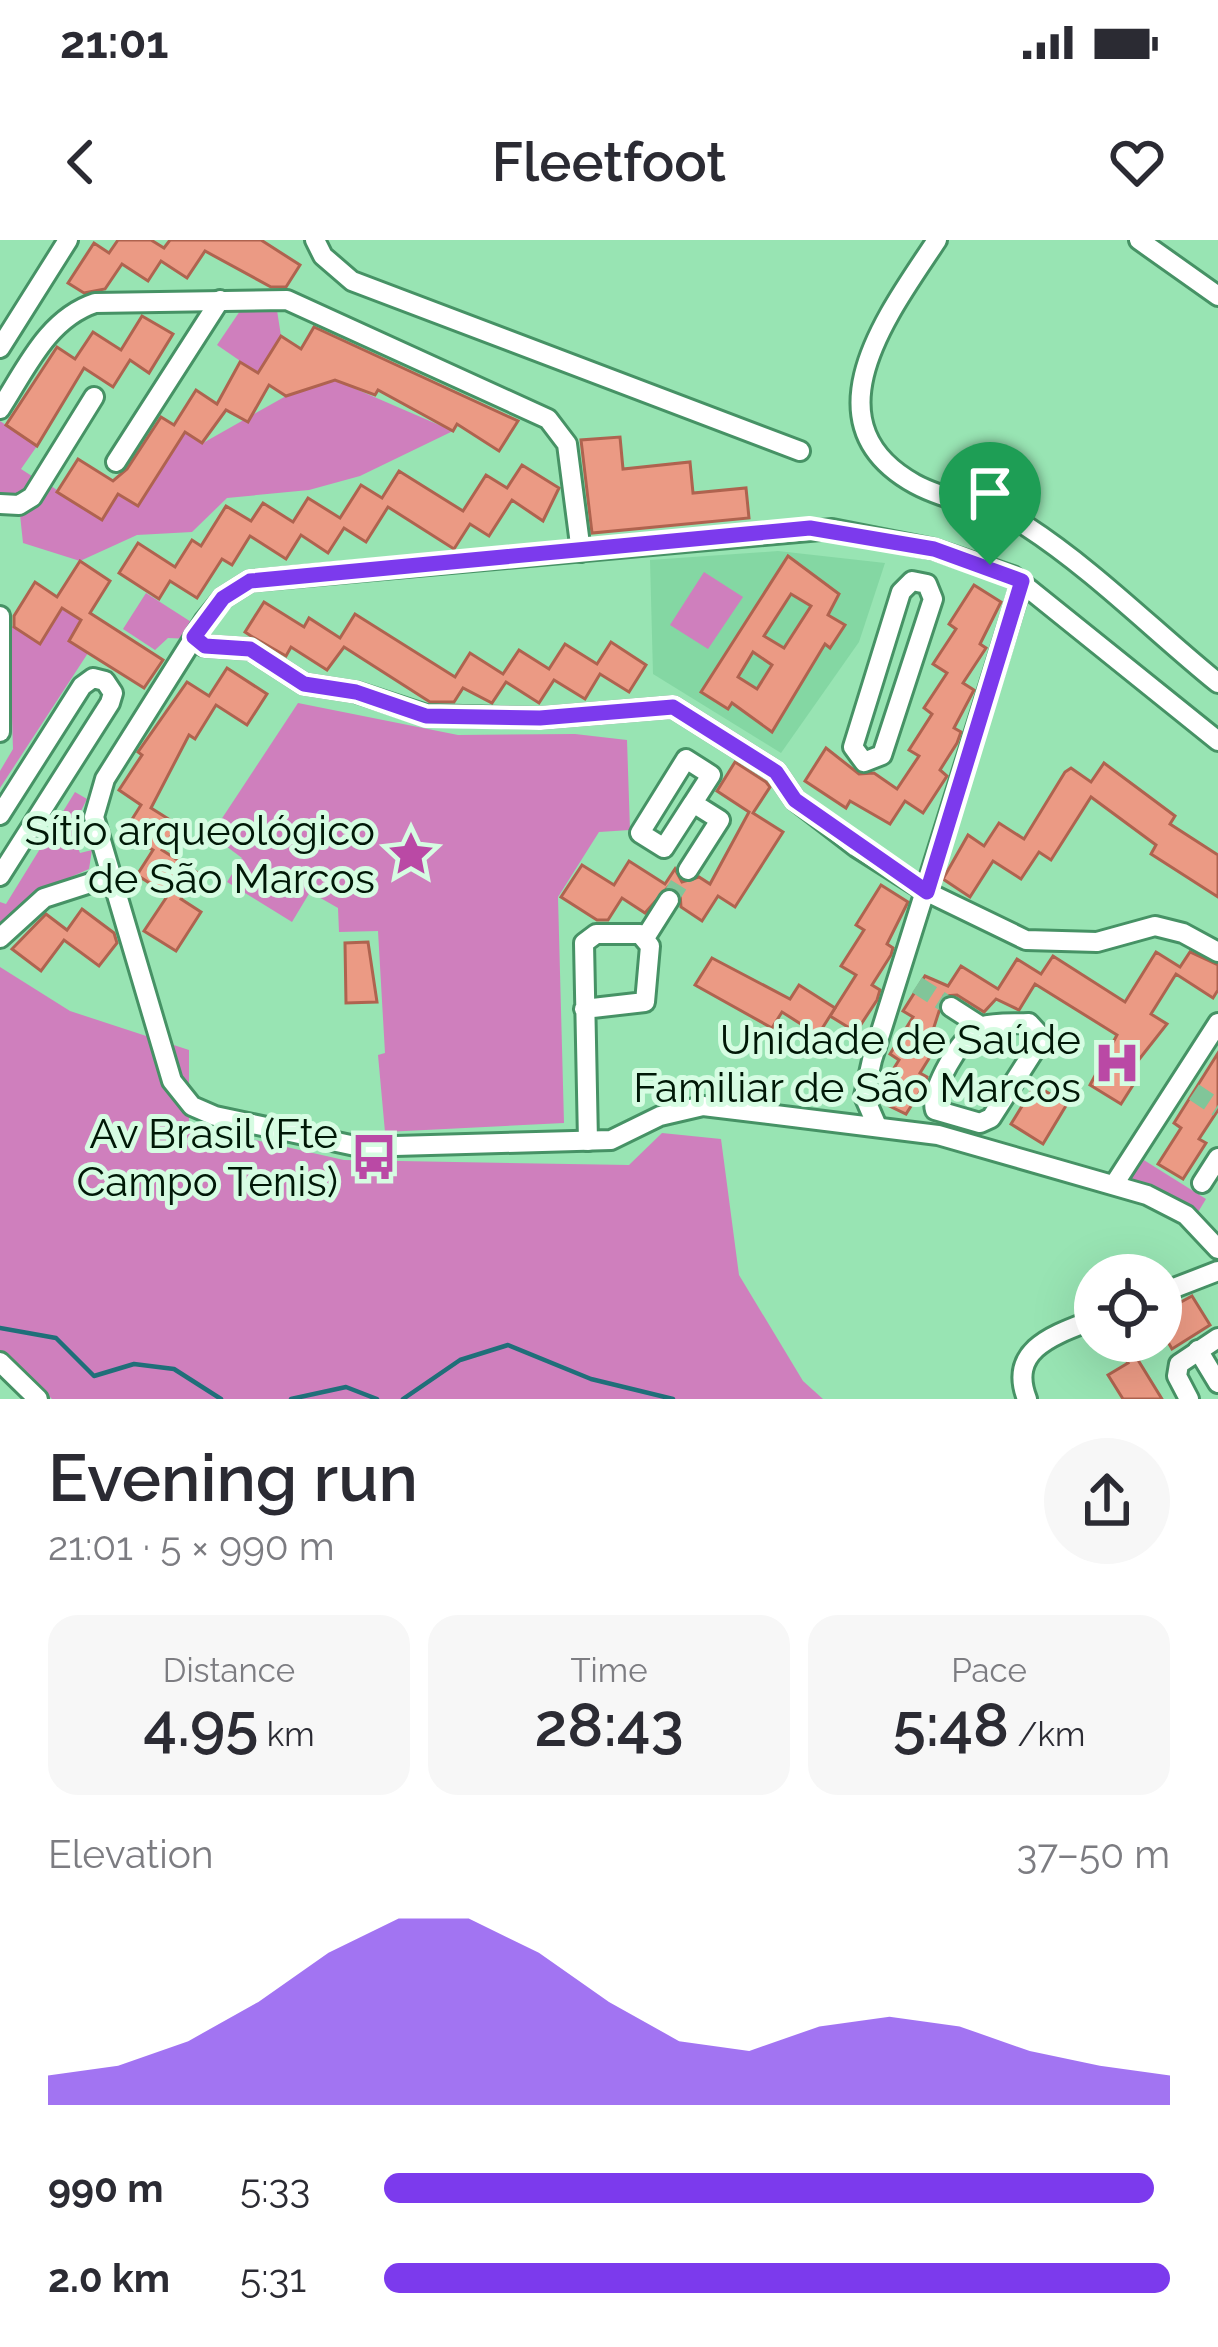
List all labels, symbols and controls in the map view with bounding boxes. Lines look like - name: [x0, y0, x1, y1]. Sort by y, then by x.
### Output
- text: 21:01: [60, 16, 169, 69]
- icon: back: [48, 129, 114, 195]
- icon: heart: [1104, 129, 1170, 195]
- text: Fleetfoot: [492, 130, 726, 194]
- pin: [939, 442, 1041, 565]
- icon: arrive: [957, 460, 1023, 526]
- place label: Sítio arqueológico de São Marcos: [25, 806, 375, 903]
- place icon: Sítio arqueológico de São Marcos: [386, 829, 436, 879]
- place label: Unidade de Saúde Familiar de São Marcos: [633, 1015, 1081, 1112]
- hospital icon: Unidade de Saúde Familiar de São Marcos: [1092, 1038, 1142, 1088]
- place label: Av Brasil (Fte Campo Tenis): [77, 1109, 338, 1206]
- bus stop icon: Av Brasil (Fte Campo Tenis): [349, 1132, 399, 1182]
- map controls: [1074, 1254, 1182, 1362]
- button: locate: [1074, 1254, 1182, 1362]
- button: share: [1044, 1438, 1170, 1564]
- text: Evening run: [48, 1439, 418, 1516]
- text: 21:01 · 5 × 990 m: [48, 1523, 335, 1569]
- text: Distance: [163, 1651, 295, 1690]
- text: Time: [570, 1651, 648, 1690]
- text: Pace: [951, 1651, 1027, 1690]
- text: 4.95: [143, 1690, 258, 1760]
- text: 28:43: [534, 1690, 684, 1760]
- text: 5:48: [893, 1690, 1009, 1760]
- text: km: [258, 1715, 315, 1754]
- text: /km: [1009, 1715, 1085, 1754]
- text: Elevation: [48, 1831, 214, 1877]
- text: 37–50 m: [1017, 1831, 1170, 1877]
- text: 990 m: [48, 2165, 164, 2211]
- text: 5:33: [240, 2165, 310, 2211]
- text: 2.0 km: [48, 2255, 170, 2301]
- text: 5:31: [240, 2255, 306, 2301]

